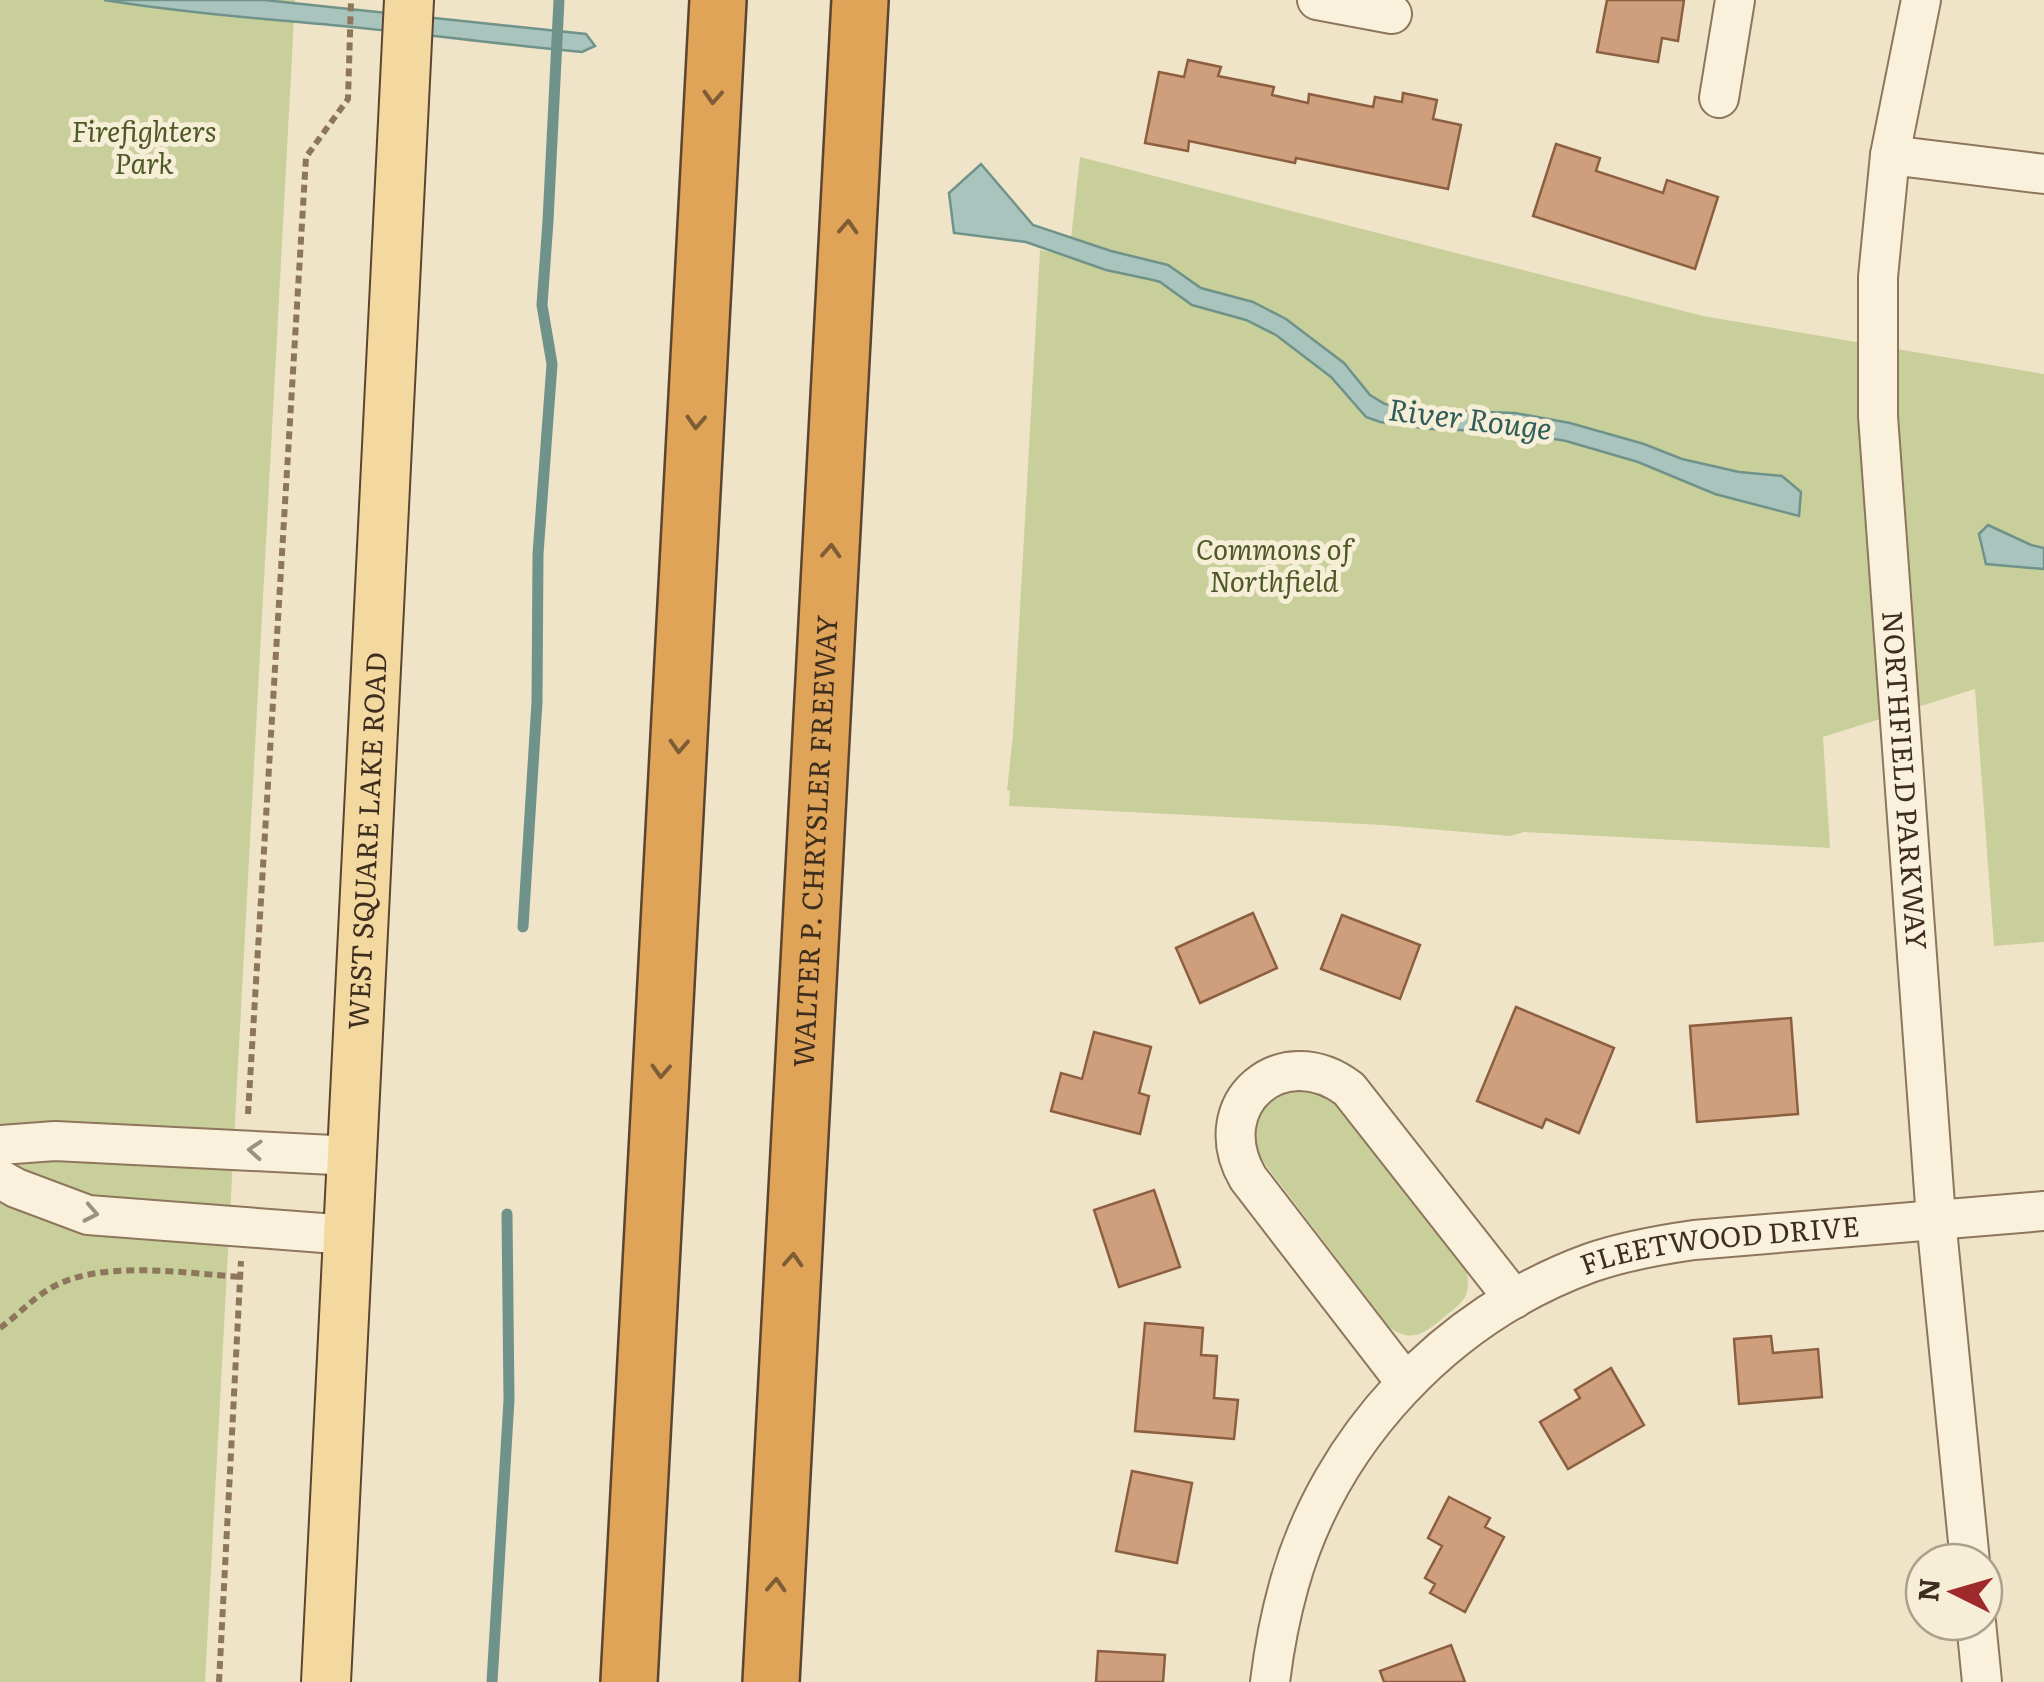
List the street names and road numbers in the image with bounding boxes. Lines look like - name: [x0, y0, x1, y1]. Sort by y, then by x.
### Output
- street label: NORTHFIELD PARKWAY: [1873, 609, 1940, 951]
- street label: WALTER P. CHRYSLER FREEWAY: [781, 614, 846, 1068]
- street label: WEST SQUARE LAKE ROAD: [335, 651, 396, 1031]
- street label: FLEETWOOD DRIVE: [1574, 1203, 1861, 1284]

